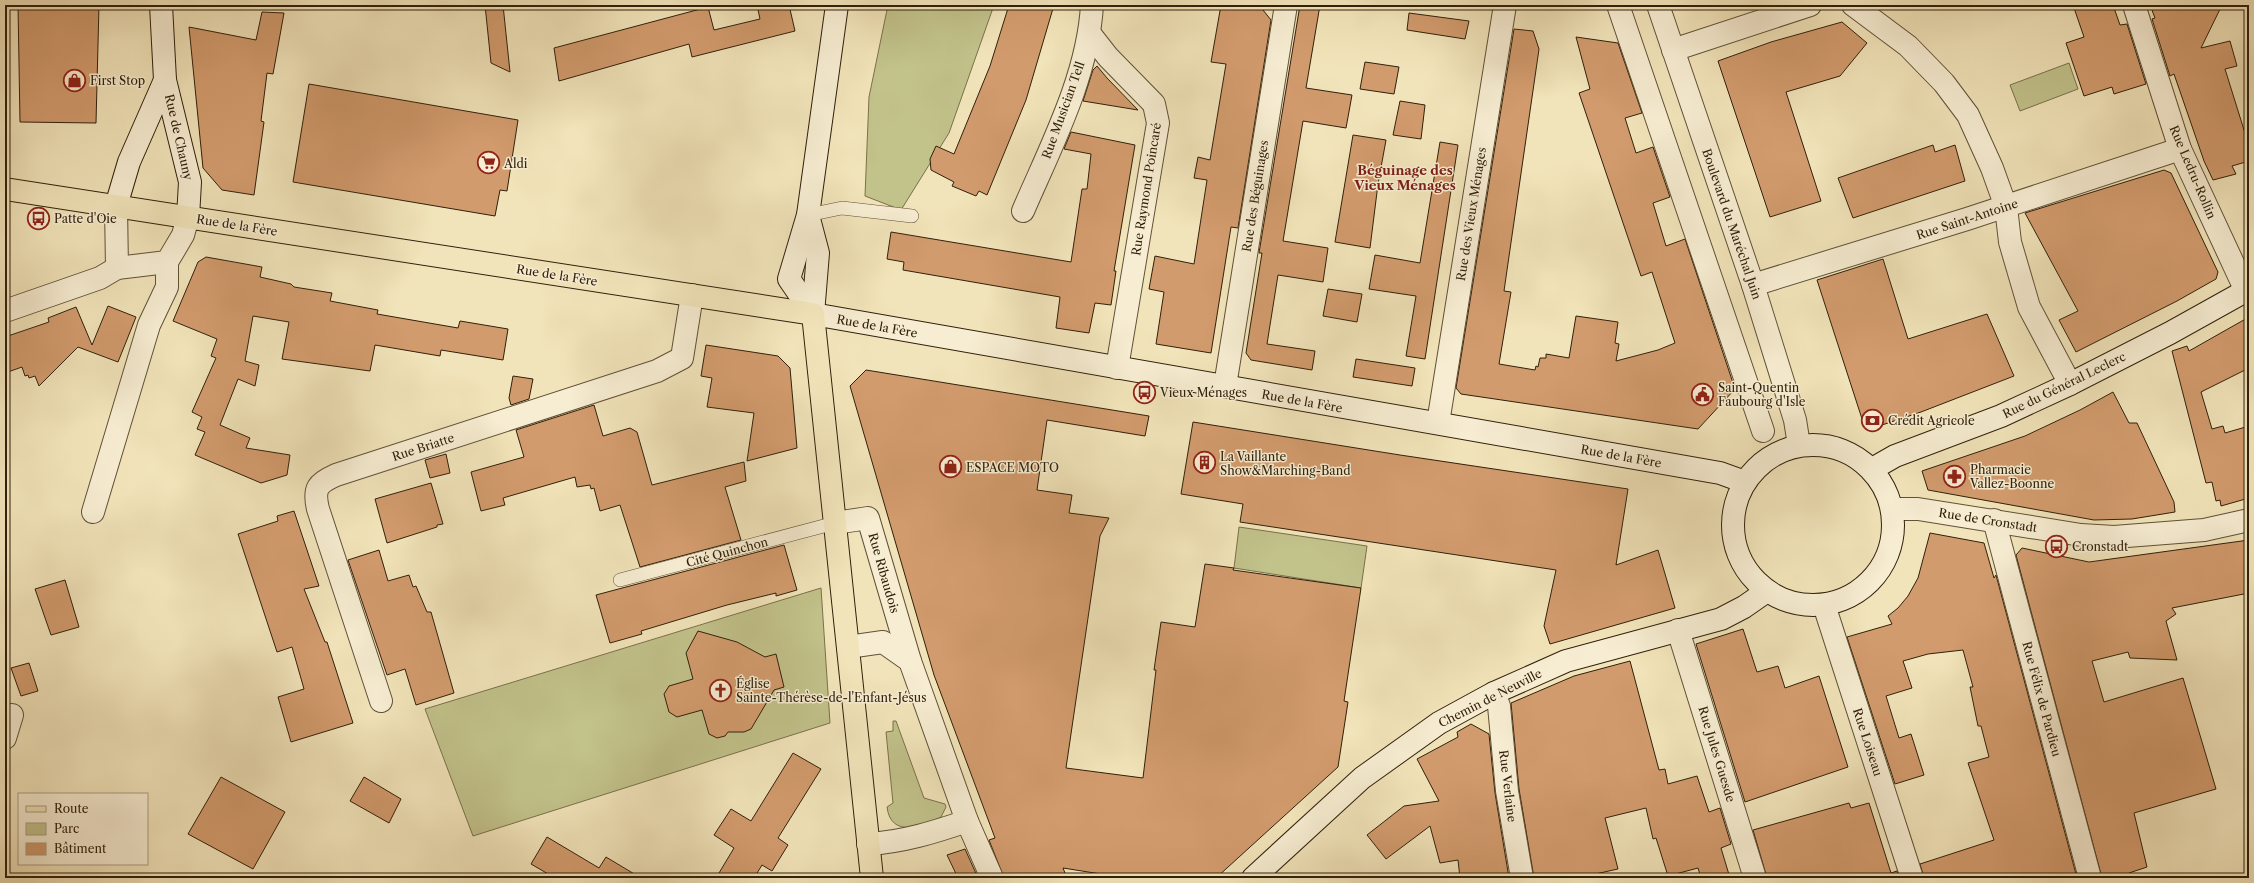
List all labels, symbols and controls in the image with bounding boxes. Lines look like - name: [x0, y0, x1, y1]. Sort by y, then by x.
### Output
- street label: Rue Musician Tell: [1038, 59, 1088, 161]
- shop icon: First Stop: [61, 67, 87, 93]
- place label: First Stop: [90, 73, 145, 88]
- street label: Rue de Chauny: [162, 93, 196, 182]
- street label: Rue Raymond Poincaré: [1128, 121, 1164, 257]
- street label: Rue Ledru-Rollin: [2167, 123, 2220, 221]
- street label: Rue des Béguinages: [1239, 139, 1271, 253]
- street label: Rue des Vieux Ménages: [1453, 146, 1489, 282]
- street label: Boulevard du Maréchal Juin: [1699, 147, 1765, 302]
- supermarket icon: Aldi: [476, 150, 502, 176]
- place label: Aldi: [503, 156, 528, 171]
- district label: Béguinage des Vieux Ménages: [1353, 162, 1456, 193]
- street label: Rue Saint-Antoine: [1914, 195, 2020, 243]
- bus stop icon: Patte d'Oie: [26, 205, 52, 231]
- place label: Patte d'Oie: [54, 211, 117, 226]
- street label: Rue de la Fère: [195, 211, 279, 239]
- street label: Rue de la Fère: [515, 261, 599, 289]
- street label: Rue de la Fère: [835, 312, 919, 341]
- street label: Rue du Général Leclerc: [2000, 349, 2128, 421]
- bus stop icon: Vieux Ménages: [1132, 379, 1158, 405]
- place label: Saint-Quentin Faubourg d'Isle: [1718, 380, 1806, 409]
- public building icon: Saint-Quentin Faubourg d'Isle: [1690, 381, 1716, 407]
- place label: Vieux Ménages: [1159, 385, 1247, 400]
- street label: Rue de la Fère: [1260, 387, 1344, 416]
- bank icon: Crédit Agricole: [1859, 407, 1885, 433]
- place label: Crédit Agricole: [1888, 413, 1975, 428]
- street label: Rue Briatte: [390, 430, 456, 464]
- street label: Rue de la Fère: [1579, 442, 1663, 471]
- place label: La Vaillante Show&Marching-Band: [1220, 449, 1351, 478]
- building icon: La Vaillante Show&Marching-Band: [1191, 450, 1217, 476]
- shop icon: ESPACE MOTO: [937, 454, 963, 480]
- place label: ESPACE MOTO: [966, 460, 1059, 475]
- place label: Pharmacie Vallez-Boonne: [1969, 462, 2054, 491]
- pharmacy icon: Pharmacie Vallez-Boonne: [1941, 463, 1967, 489]
- street label: Rue de Cronstadt: [1938, 505, 2039, 535]
- street label: Rue Ribaudois: [865, 531, 903, 615]
- bus stop icon: Cronstadt: [2043, 533, 2069, 559]
- street label: Cité Quinchon: [684, 534, 770, 570]
- place label: Cronstadt: [2072, 539, 2129, 554]
- street label: Rue Félix de Pardieu: [2019, 640, 2065, 759]
- street label: Chemin de Neuville: [1436, 665, 1544, 731]
- place label: Église Sainte-Thérèse-de-l'Enfant-Jésus: [736, 675, 926, 705]
- church icon: Église Sainte-Thérèse-de-l'Enfant-Jésus: [707, 677, 733, 703]
- street label: Rue Jules Guesde: [1695, 704, 1739, 804]
- street label: Rue Loiseau: [1850, 706, 1886, 778]
- street label: Rue Verlaine: [1496, 749, 1520, 823]
- legend: [18, 793, 148, 865]
- text: Route: [54, 801, 89, 816]
- text: Parc: [54, 821, 79, 836]
- text: Bâtiment: [54, 841, 107, 856]

